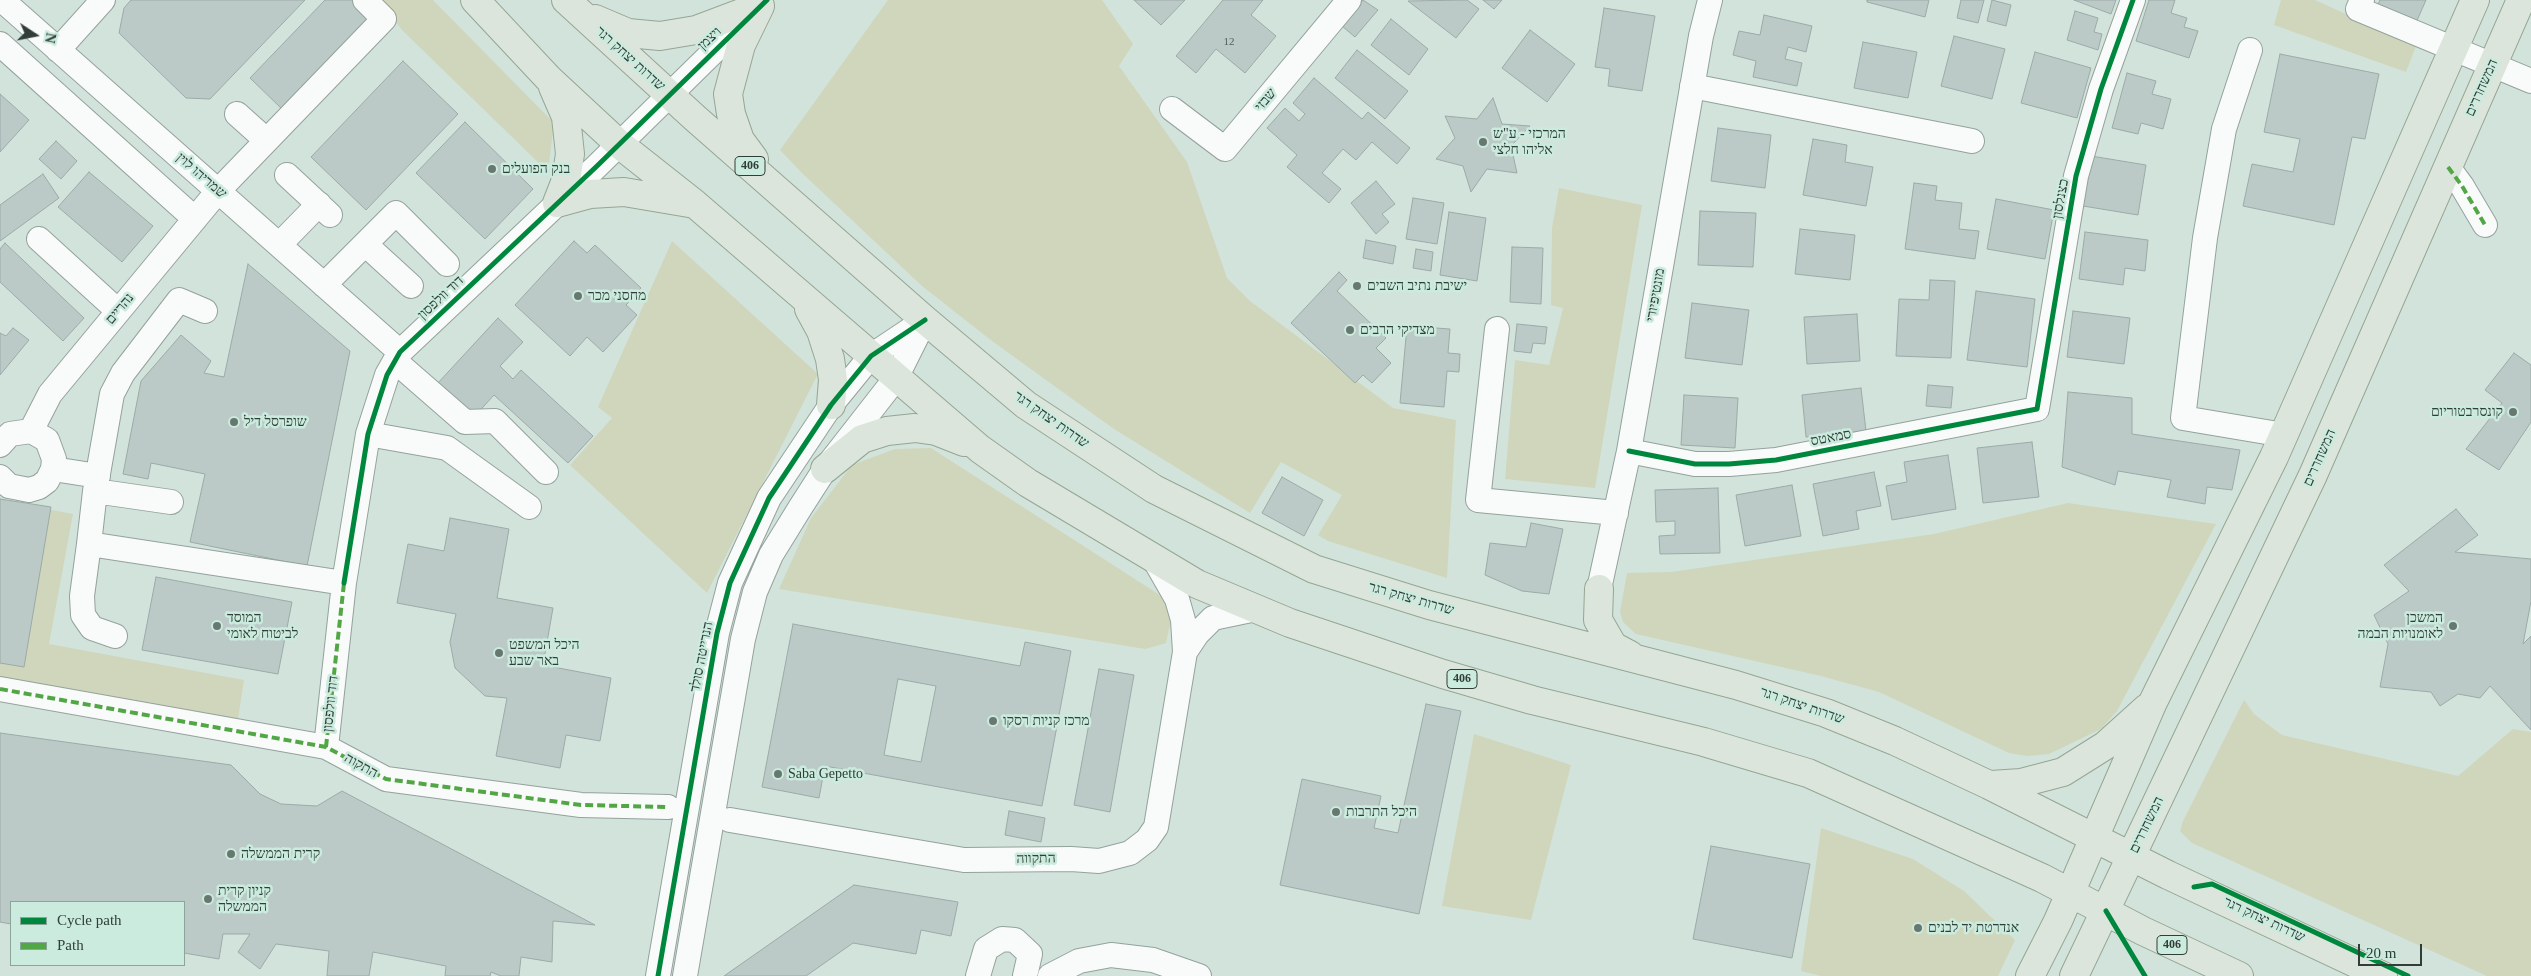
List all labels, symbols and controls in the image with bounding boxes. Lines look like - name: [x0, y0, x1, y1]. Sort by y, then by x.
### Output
- north arrow: [10, 10, 60, 60]
- street label: שדרות יצחק רגר: [592, 23, 668, 95]
- street label: ויצמן: [695, 24, 725, 54]
- text: N: [42, 32, 59, 44]
- house number: 12: [1224, 35, 1234, 49]
- street label: המשחררים: [2462, 57, 2502, 119]
- street label: שבזי: [1252, 85, 1280, 115]
- place label: המרכזי - ע"ש אליהו חלצי: [1493, 126, 1566, 158]
- marker: המרכזי - ע"ש אליהו חלצי: [1477, 136, 1489, 148]
- street label: שמריהו לוין: [172, 150, 230, 202]
- road number: 406: [735, 157, 765, 176]
- place label: בנק הפועלים: [502, 161, 570, 177]
- marker: בנק הפועלים: [486, 163, 498, 175]
- street label: כצנלסון: [2049, 178, 2073, 220]
- street label: מונטיפיורי: [1643, 267, 1669, 323]
- street label: דוד וולפסון: [415, 273, 467, 323]
- place label: ישיבת נתיב השבים: [1367, 278, 1467, 294]
- marker: ישיבת נתיב השבים: [1351, 280, 1363, 292]
- place label: מחסני מכר: [588, 288, 646, 304]
- street label: נהריים: [102, 290, 138, 328]
- marker: מחסני מכר: [572, 290, 584, 302]
- place label: מצדיקי הרבים: [1360, 322, 1435, 338]
- marker: מצדיקי הרבים: [1344, 324, 1356, 336]
- street label: שדרות יצחק רגר: [1010, 388, 1092, 452]
- place label: קונסרבטוריום: [2431, 404, 2503, 420]
- marker: קונסרבטוריום: [2507, 406, 2519, 418]
- place label: שופרסל דיל: [244, 414, 307, 430]
- marker: שופרסל דיל: [228, 416, 240, 428]
- street label: סמאטס: [1809, 426, 1853, 450]
- street label: המשחררים: [2300, 427, 2340, 489]
- street label: שדרות יצחק רגר: [1366, 579, 1456, 619]
- place label: המוסד לביטוח לאומי: [227, 610, 298, 642]
- place label: המשכן לאומנויות הבמה: [2358, 610, 2443, 642]
- marker: המוסד לביטוח לאומי: [211, 620, 223, 632]
- street label: הנרייטה סולד: [687, 620, 717, 694]
- marker: המשכן לאומנויות הבמה: [2447, 620, 2459, 632]
- place label: היכל המשפט באר שבע: [509, 637, 580, 670]
- marker: היכל המשפט באר שבע: [493, 647, 505, 659]
- road number: 406: [1447, 670, 1477, 689]
- street label: דוד וולפסון: [320, 675, 342, 733]
- street label: שדרות יצחק רגר: [1758, 684, 1846, 728]
- place label: מרכז קניות רסקו: [1003, 713, 1090, 729]
- marker: מרכז קניות רסקו: [987, 715, 999, 727]
- street label: התקוה: [341, 750, 381, 782]
- place label: Saba Gepetto: [788, 766, 863, 782]
- marker: Saba Gepetto: [772, 768, 784, 780]
- street label: המשחררים: [2126, 794, 2168, 856]
- place label: היכל התרבות: [1346, 804, 1417, 820]
- marker: היכל התרבות: [1330, 806, 1342, 818]
- place label: קרית הממשלה: [241, 846, 320, 862]
- marker: קרית הממשלה: [225, 848, 237, 860]
- street label: התקווה: [1016, 850, 1056, 868]
- place label: קניון קרית הממשלה: [218, 883, 271, 916]
- marker: קניון קרית הממשלה: [202, 893, 214, 905]
- street label: שדרות יצחק רגר: [2221, 894, 2307, 946]
- legend: [10, 901, 185, 966]
- text: Cycle path: [57, 912, 122, 928]
- place label: אנדרטת יד לבנים: [1928, 920, 2019, 936]
- marker: אנדרטת יד לבנים: [1912, 922, 1924, 934]
- scale bar: [2361, 934, 2425, 966]
- road number: 406: [2157, 936, 2187, 954]
- text: Path: [57, 937, 84, 953]
- text: 20 m: [2366, 945, 2396, 961]

